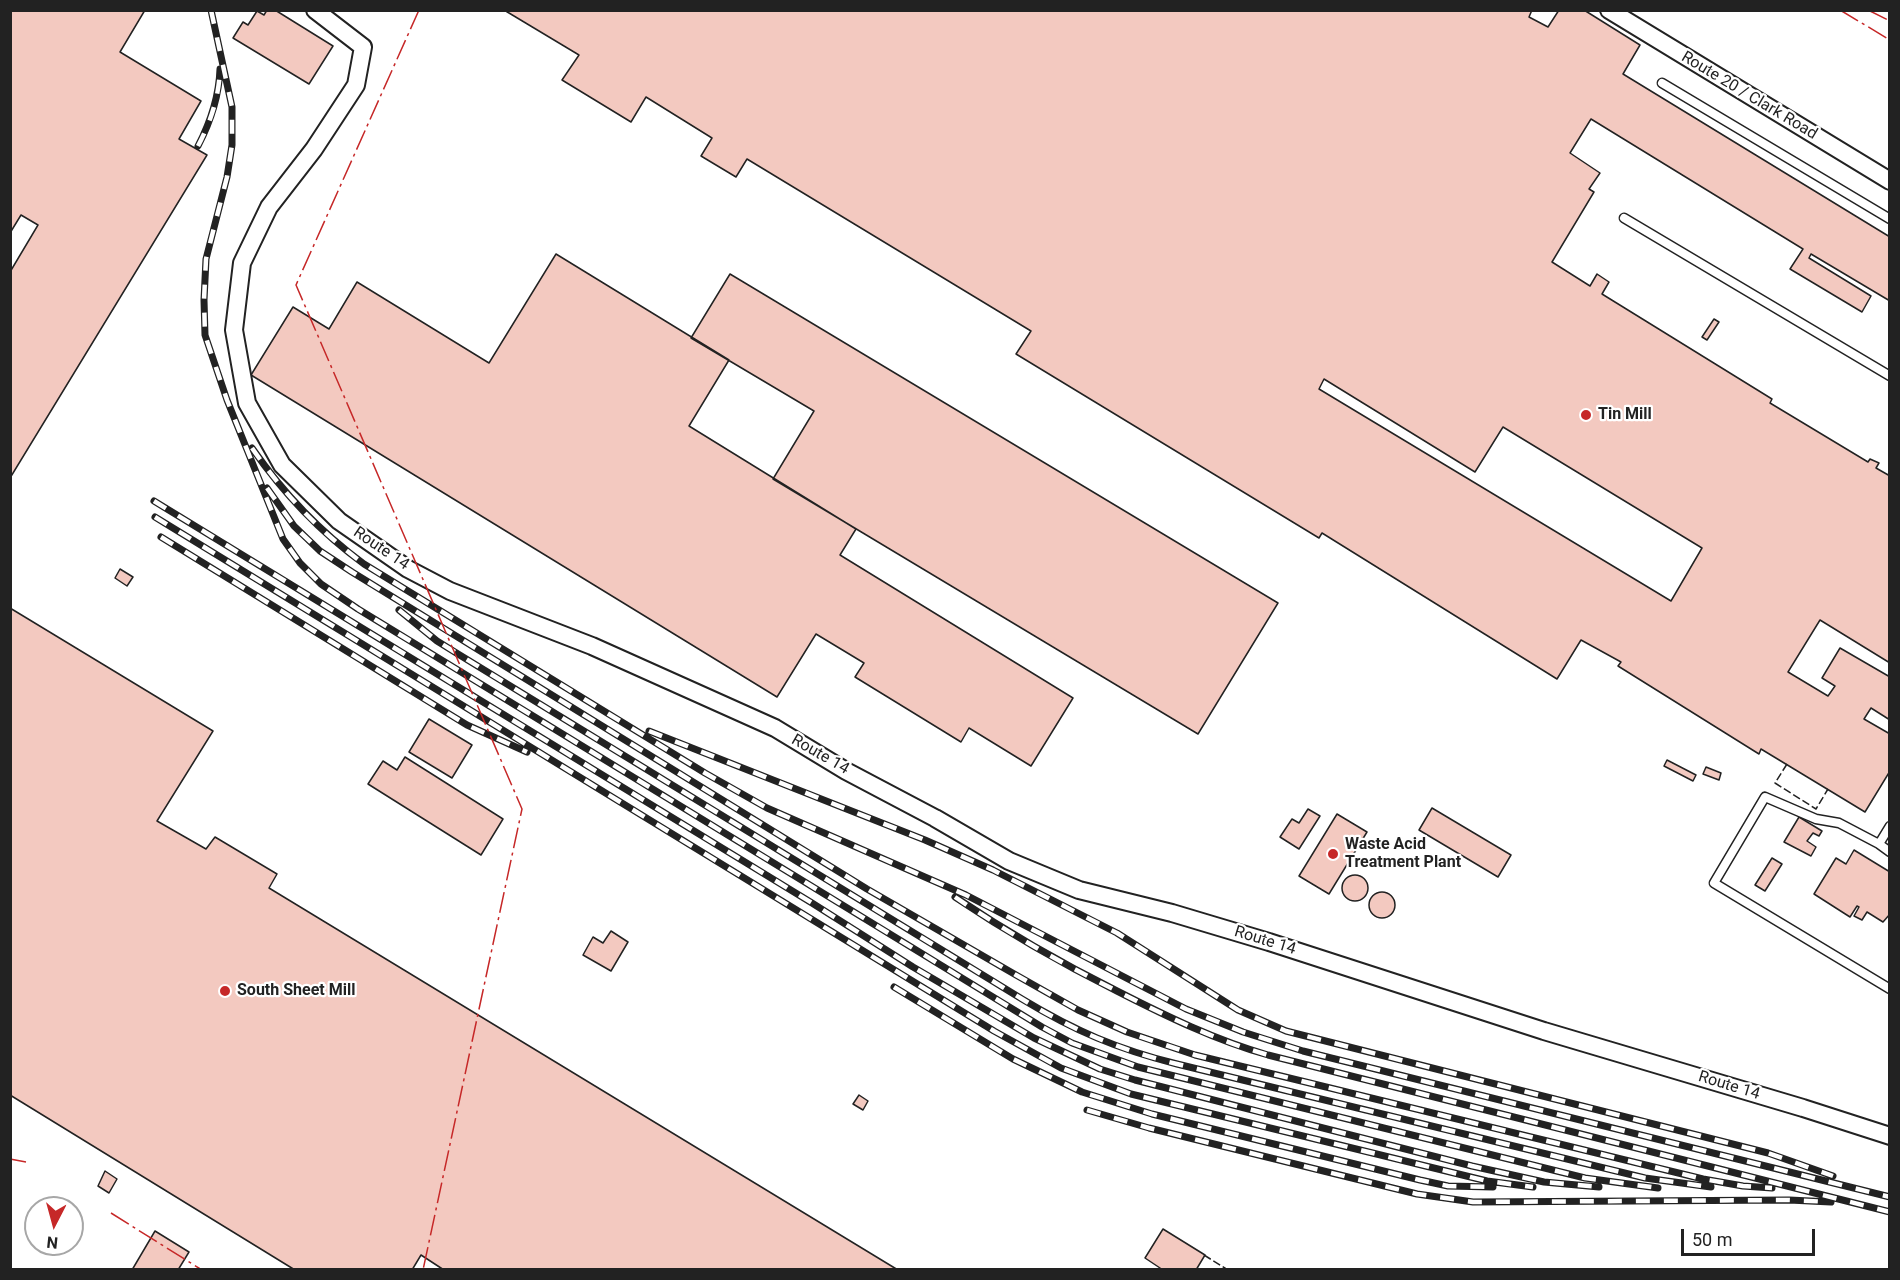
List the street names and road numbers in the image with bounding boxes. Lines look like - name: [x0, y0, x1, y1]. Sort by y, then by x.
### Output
- street label: Route 20 / Clark Road: [1678, 48, 1820, 144]
- street label: Route 14: [349, 523, 413, 575]
- street label: Route 14: [788, 731, 852, 779]
- street label: Route 14: [1232, 923, 1298, 959]
- street label: Route 14: [1696, 1068, 1762, 1104]

